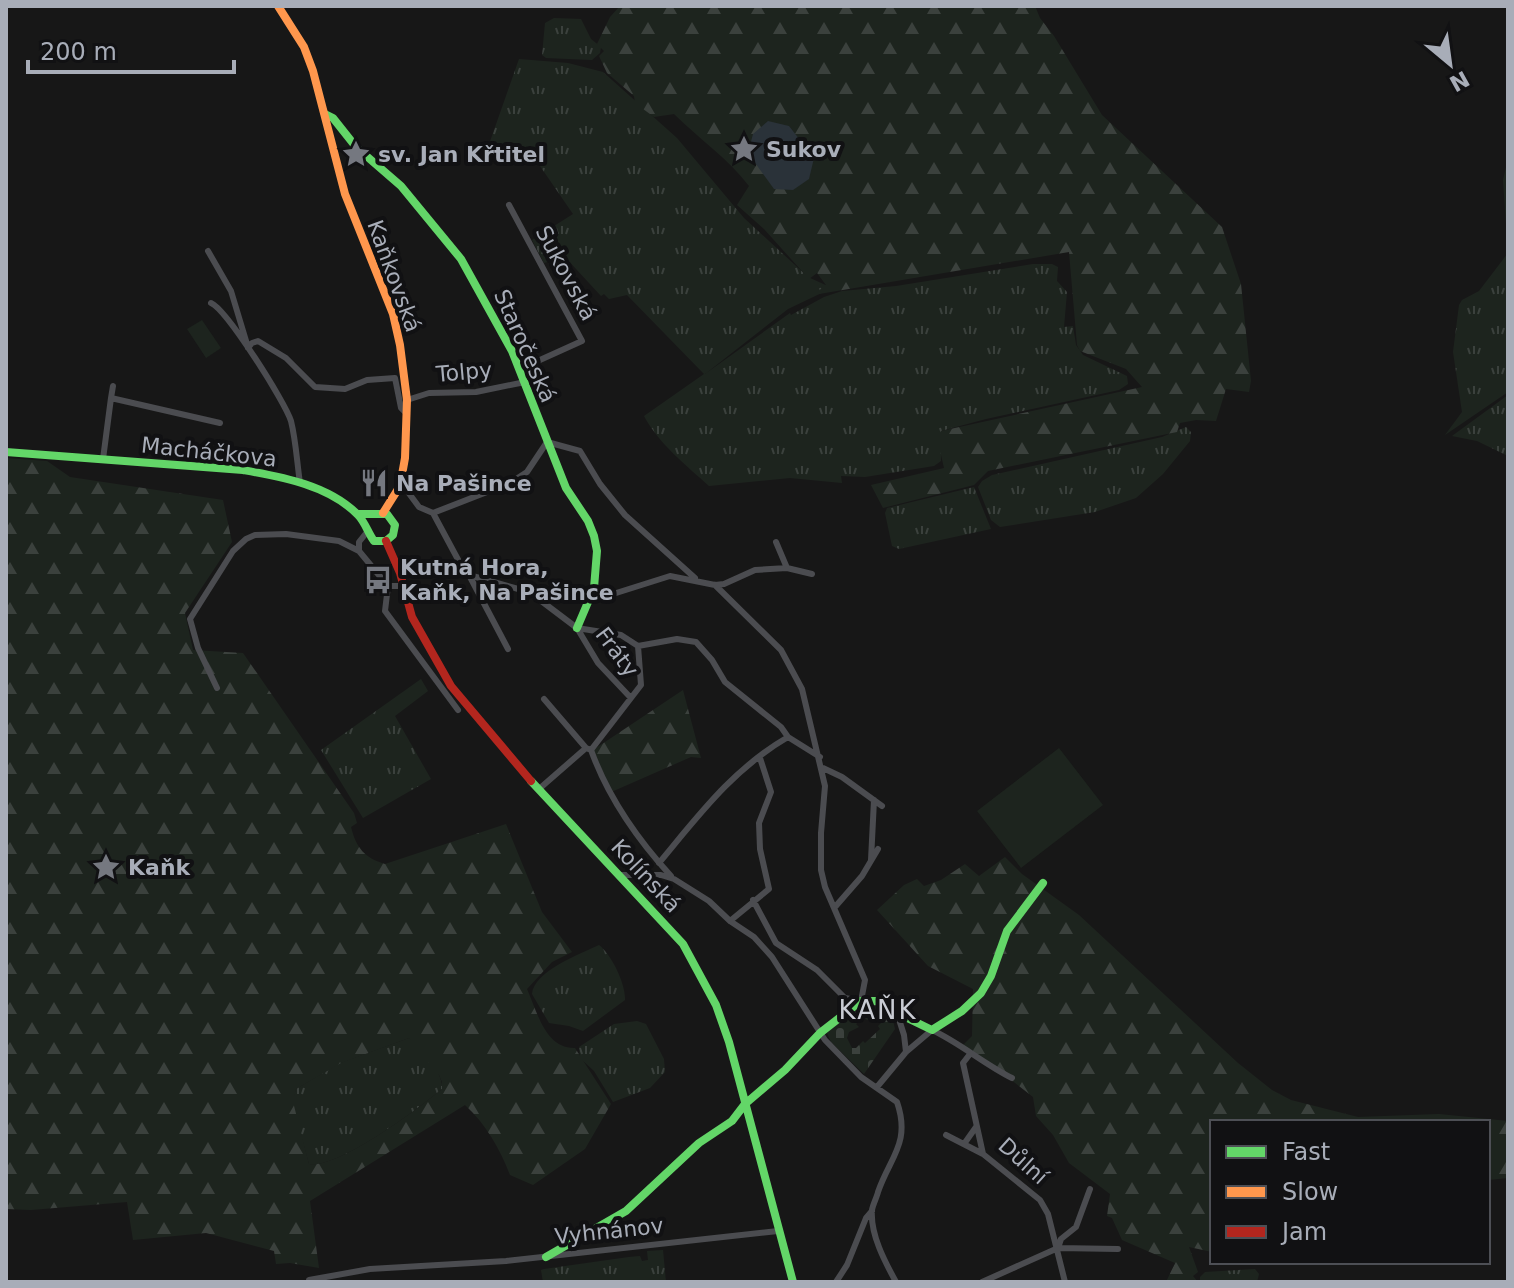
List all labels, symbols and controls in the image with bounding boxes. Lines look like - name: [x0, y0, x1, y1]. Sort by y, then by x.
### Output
- scale bar: [28, 24, 234, 74]
- north arrow: [1410, 24, 1490, 104]
- text: 200 m: [40, 38, 117, 66]
- text: N: [1445, 66, 1474, 96]
- place icon: Sukov: [729, 134, 759, 164]
- place label: Sukov: [766, 137, 842, 162]
- place icon: sv. Jan Křtitel: [341, 139, 371, 169]
- place label: sv. Jan Křtitel: [378, 142, 545, 167]
- street label: Kaňkovská: [362, 217, 426, 335]
- street label: Sukovská: [531, 221, 601, 325]
- street label: Staročeská: [489, 286, 561, 406]
- street label: Tolpy: [434, 357, 493, 387]
- street label: Macháčkova: [140, 432, 278, 472]
- restaurant icon: Na Pašince: [359, 468, 389, 498]
- place label: Na Pašince: [396, 471, 532, 496]
- place label: Kutná Hora, Kaňk, Na Pašince: [400, 555, 614, 605]
- bus stop icon: Kutná Hora, Kaňk, Na Pašince: [363, 565, 393, 595]
- street label: Fráty: [590, 622, 644, 682]
- street label: Kolínská: [606, 834, 686, 918]
- place icon: Kaňk: [91, 852, 121, 882]
- place label: Kaňk: [128, 855, 192, 880]
- district label: KAŇK: [839, 994, 917, 1025]
- legend: [1210, 1120, 1490, 1264]
- street label: Důlní: [993, 1133, 1053, 1190]
- text: Fast: [1282, 1138, 1330, 1166]
- text: Slow: [1282, 1178, 1338, 1206]
- street label: Vyhnánov: [553, 1213, 665, 1249]
- text: Jam: [1280, 1218, 1327, 1246]

